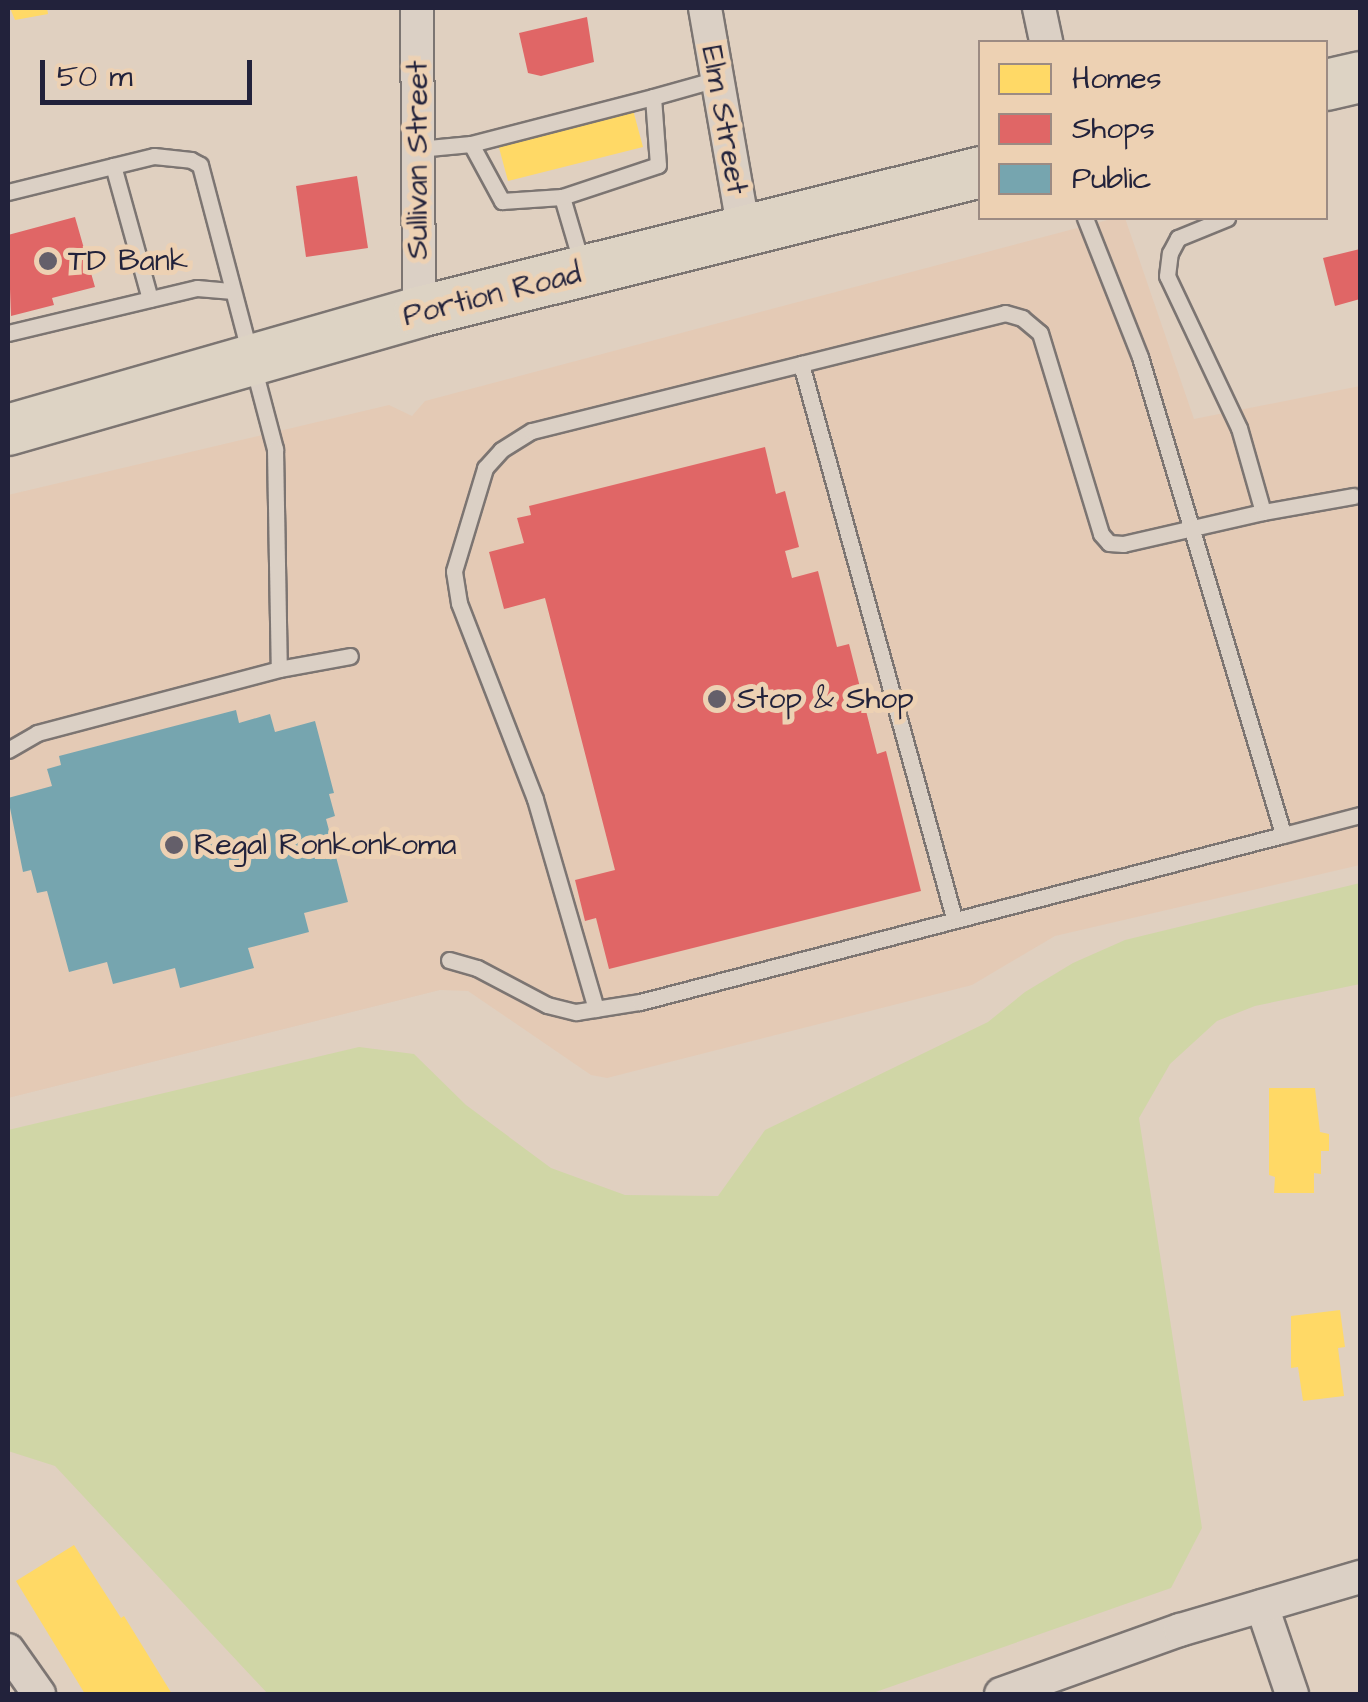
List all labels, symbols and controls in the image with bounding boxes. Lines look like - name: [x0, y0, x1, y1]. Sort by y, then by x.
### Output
- scale bar: [45, 40, 258, 102]
- legend: [978, 40, 1328, 220]
- street label: Elm Street: [693, 43, 755, 197]
- text: 50 m: [57, 56, 133, 98]
- text: Homes: [1072, 58, 1162, 100]
- street label: Sullivan Street: [400, 61, 436, 259]
- text: Shops: [1072, 108, 1155, 150]
- text: Public: [1072, 158, 1151, 200]
- place label: TD Bank: [68, 243, 188, 279]
- marker: TD Bank: [37, 250, 59, 272]
- street label: Portion Road: [399, 256, 585, 334]
- place label: Stop & Shop: [737, 681, 914, 717]
- marker: Stop & Shop: [706, 688, 728, 710]
- place label: Regal Ronkonkoma: [194, 827, 457, 863]
- marker: Regal Ronkonkoma: [163, 834, 185, 856]

